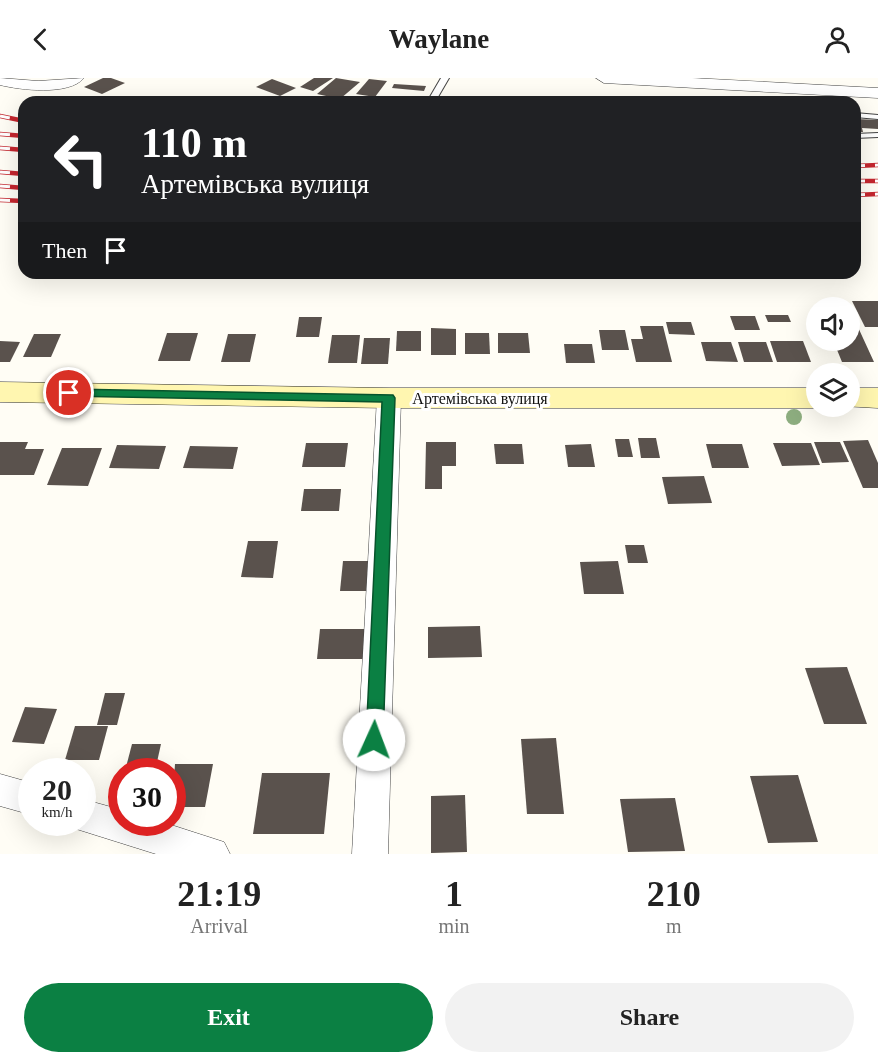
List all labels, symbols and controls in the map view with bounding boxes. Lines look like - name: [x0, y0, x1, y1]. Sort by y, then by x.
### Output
- icon: back: [24, 23, 57, 56]
- icon: person: [821, 23, 854, 56]
- text: Waylane: [389, 24, 489, 54]
- icon: left: [42, 120, 120, 198]
- text: 110 m: [141, 120, 247, 166]
- text: Артемівська вулиця: [141, 169, 369, 199]
- icon: arrive: [99, 234, 132, 267]
- text: Then: [42, 238, 87, 263]
- map controls: [806, 297, 860, 417]
- button: sound: [806, 297, 860, 351]
- button: layers: [806, 363, 860, 417]
- pin: [43, 367, 94, 418]
- icon: arrive: [52, 376, 85, 409]
- street label: Артемівська вулиця: [412, 390, 548, 408]
- position arrow: [342, 708, 406, 772]
- speed limit sign: 30: [108, 758, 186, 836]
- text: 20: [42, 773, 72, 806]
- text: km/h: [42, 804, 72, 820]
- text: 21:19: [177, 874, 261, 914]
- text: 1: [445, 874, 463, 914]
- text: 210: [647, 874, 701, 914]
- text: Arrival: [190, 915, 248, 937]
- text: min: [438, 915, 470, 937]
- text: m: [666, 915, 682, 937]
- button: Exit: [24, 983, 433, 1052]
- button: Share: [445, 983, 854, 1052]

